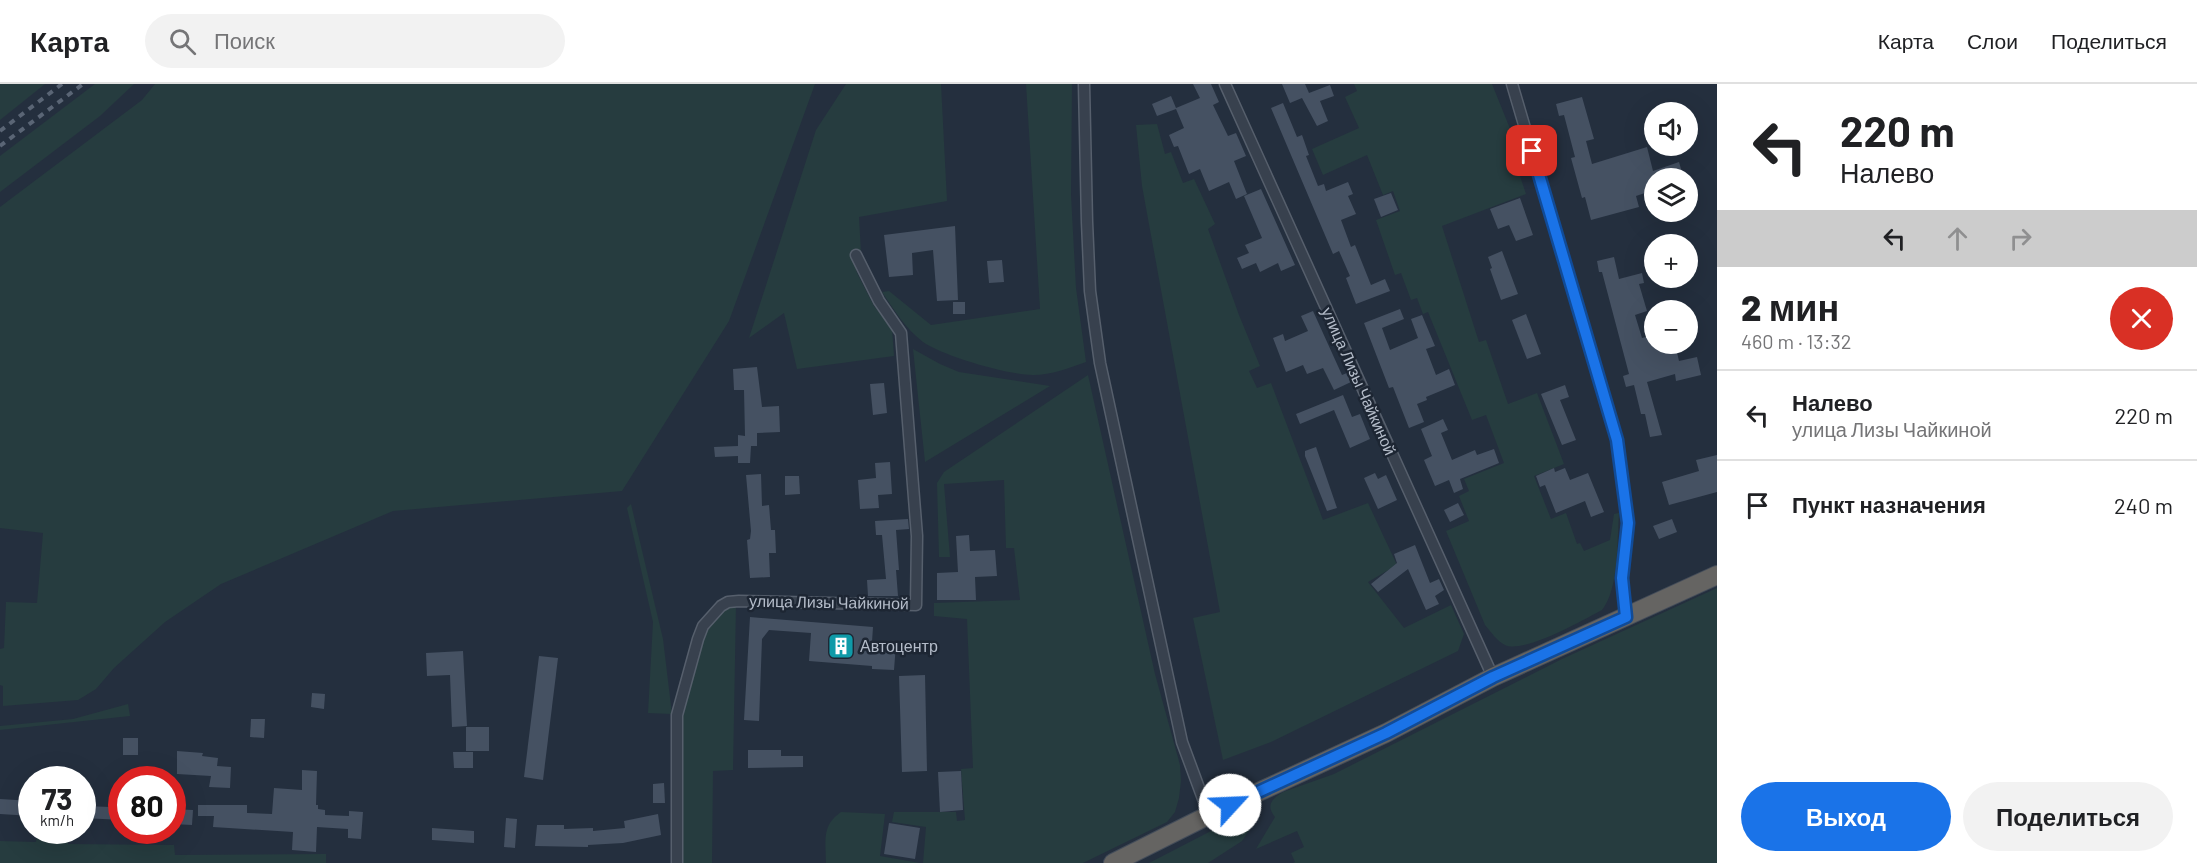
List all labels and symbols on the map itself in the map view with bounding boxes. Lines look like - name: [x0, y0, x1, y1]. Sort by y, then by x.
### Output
- pin: [1506, 125, 1557, 176]
- street label: улица Лизы Чайкиной: [1318, 304, 1401, 458]
- street label: улица Лизы Чайкиной: [749, 591, 909, 612]
- building icon: Автоцентр: [826, 631, 856, 661]
- place label: Автоцентр: [860, 636, 938, 655]
- speed limit sign: 80: [108, 766, 186, 844]
- position arrow: [1198, 773, 1262, 837]

